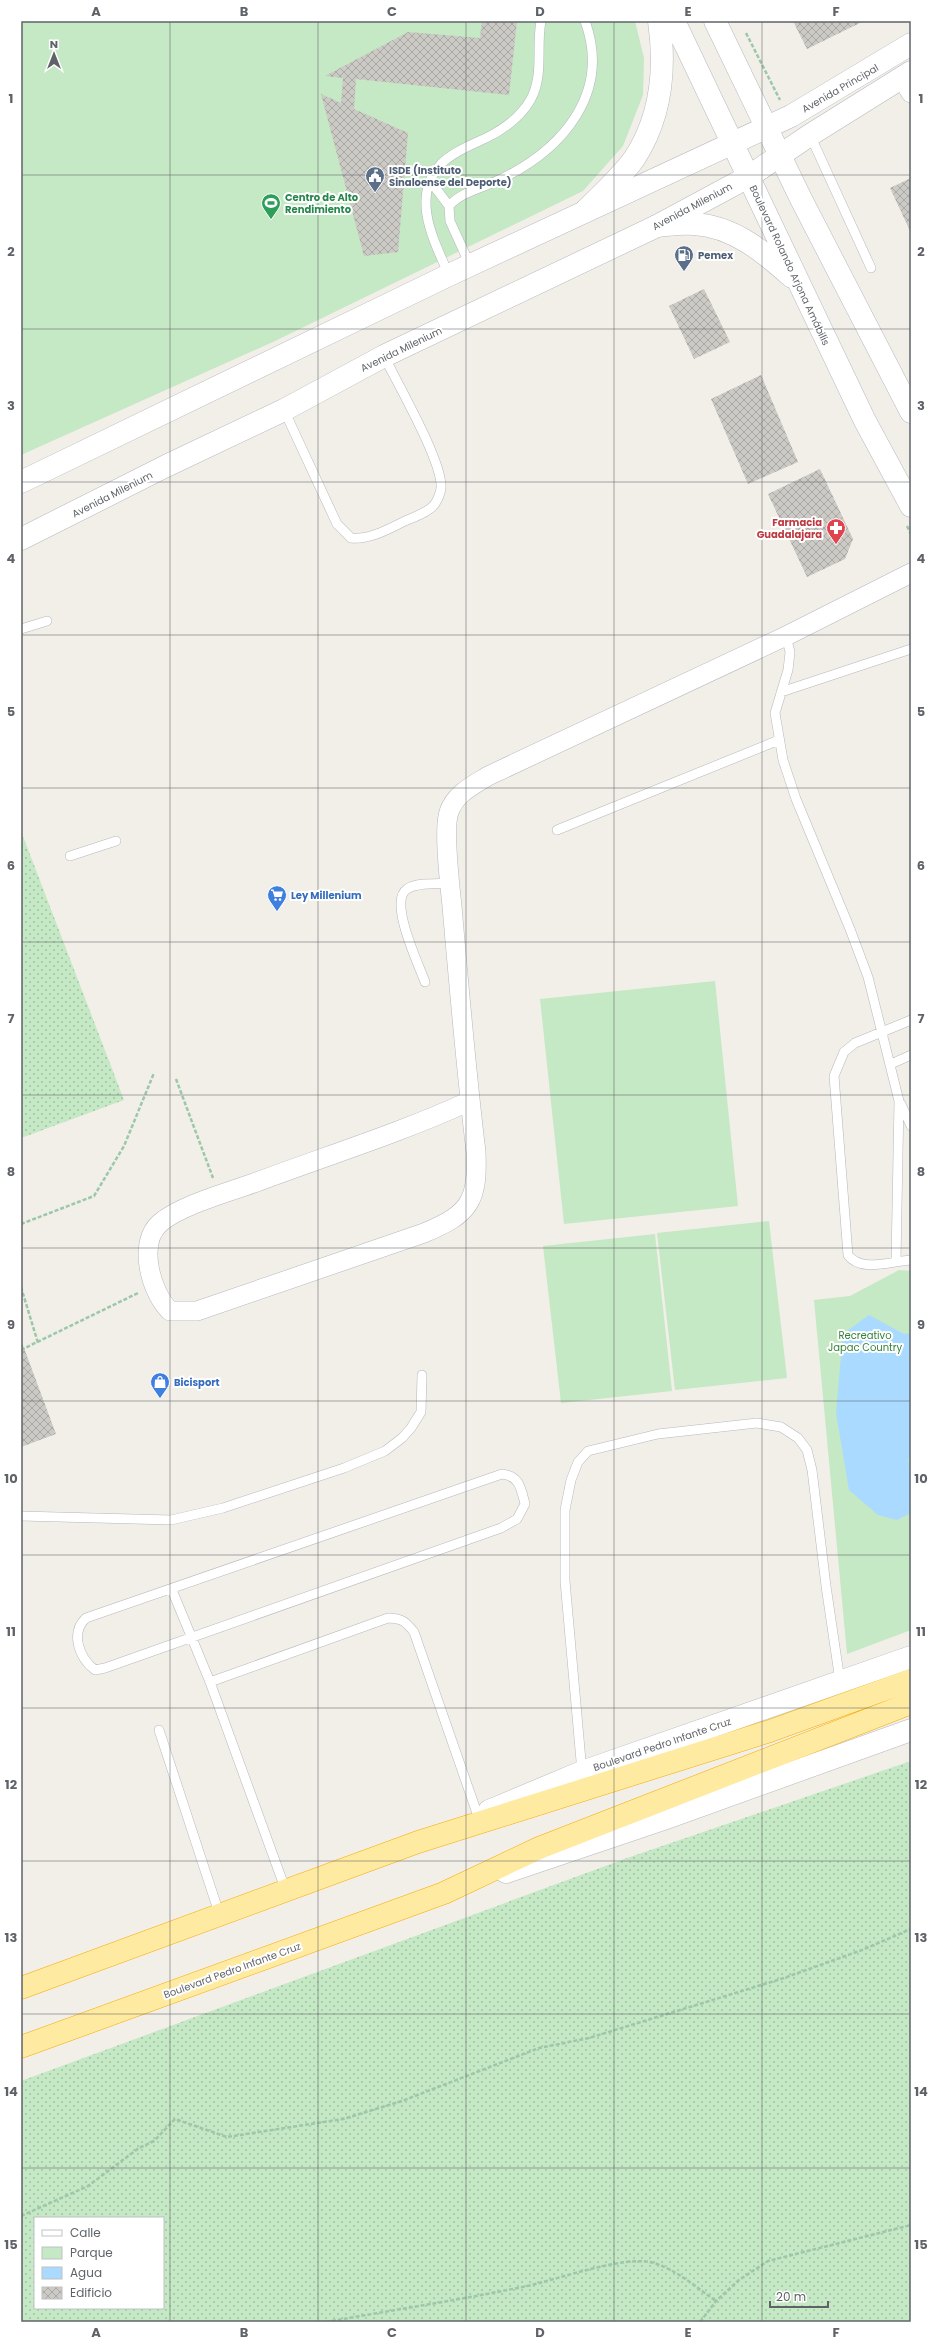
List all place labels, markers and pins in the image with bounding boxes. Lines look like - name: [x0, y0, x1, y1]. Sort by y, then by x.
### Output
- place label: ISDE (Instituto Sinaloense del Deporte): [389, 163, 512, 190]
- public building icon: ISDE (Instituto Sinaloense del Deporte): [364, 165, 386, 193]
- place label: Centro de Alto Rendimiento: [285, 190, 359, 217]
- sports icon: Centro de Alto Rendimiento: [260, 192, 282, 220]
- fuel station icon: Pemex: [673, 244, 695, 272]
- place label: Pemex: [698, 248, 733, 263]
- place label: Farmacia Guadalajara: [757, 515, 822, 542]
- pharmacy icon: Farmacia Guadalajara: [825, 517, 847, 545]
- supermarket icon: Ley Millenium: [266, 884, 288, 912]
- place label: Ley Millenium: [291, 888, 362, 903]
- shop icon: Bicisport: [149, 1371, 171, 1399]
- place label: Bicisport: [174, 1375, 220, 1390]

